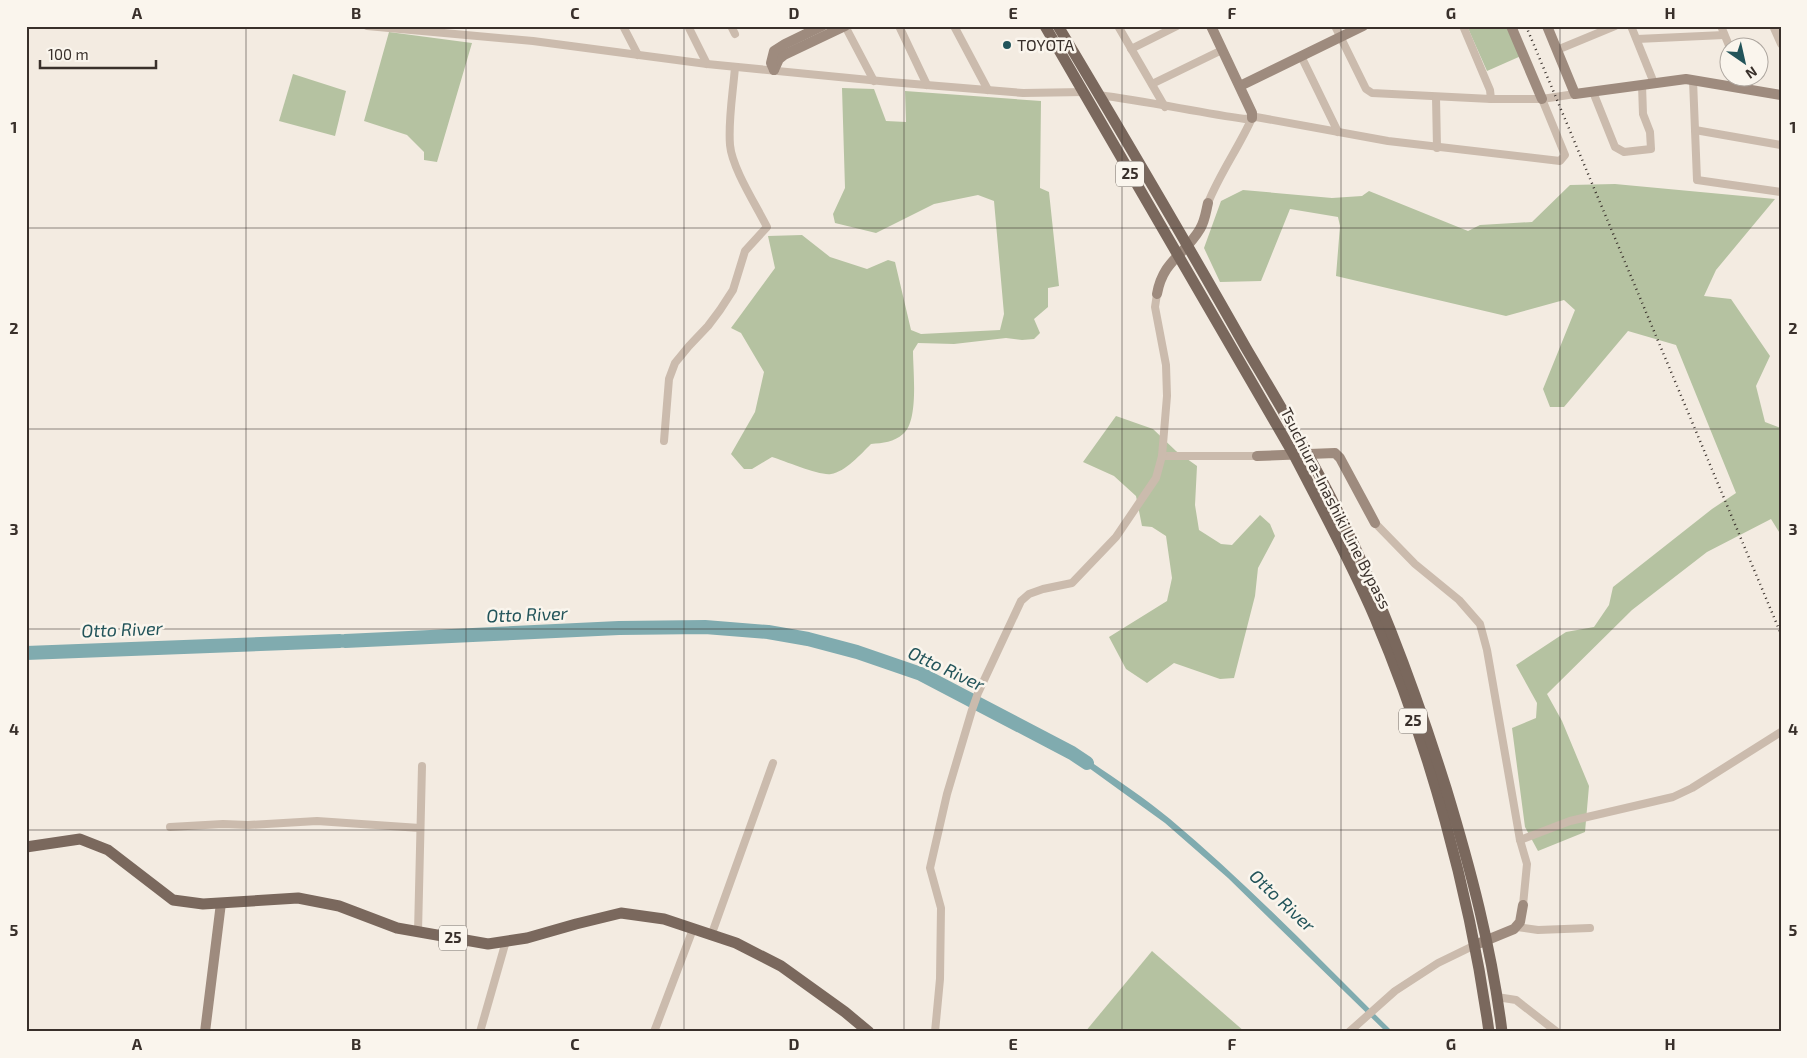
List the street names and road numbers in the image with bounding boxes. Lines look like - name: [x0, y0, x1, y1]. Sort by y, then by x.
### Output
- road number: 25: [1116, 162, 1144, 186]
- street label: Tsuchiura-Inashiki Line Bypass: [1277, 404, 1396, 612]
- road number: 25: [1399, 708, 1427, 734]
- road number: 25: [439, 926, 467, 950]

